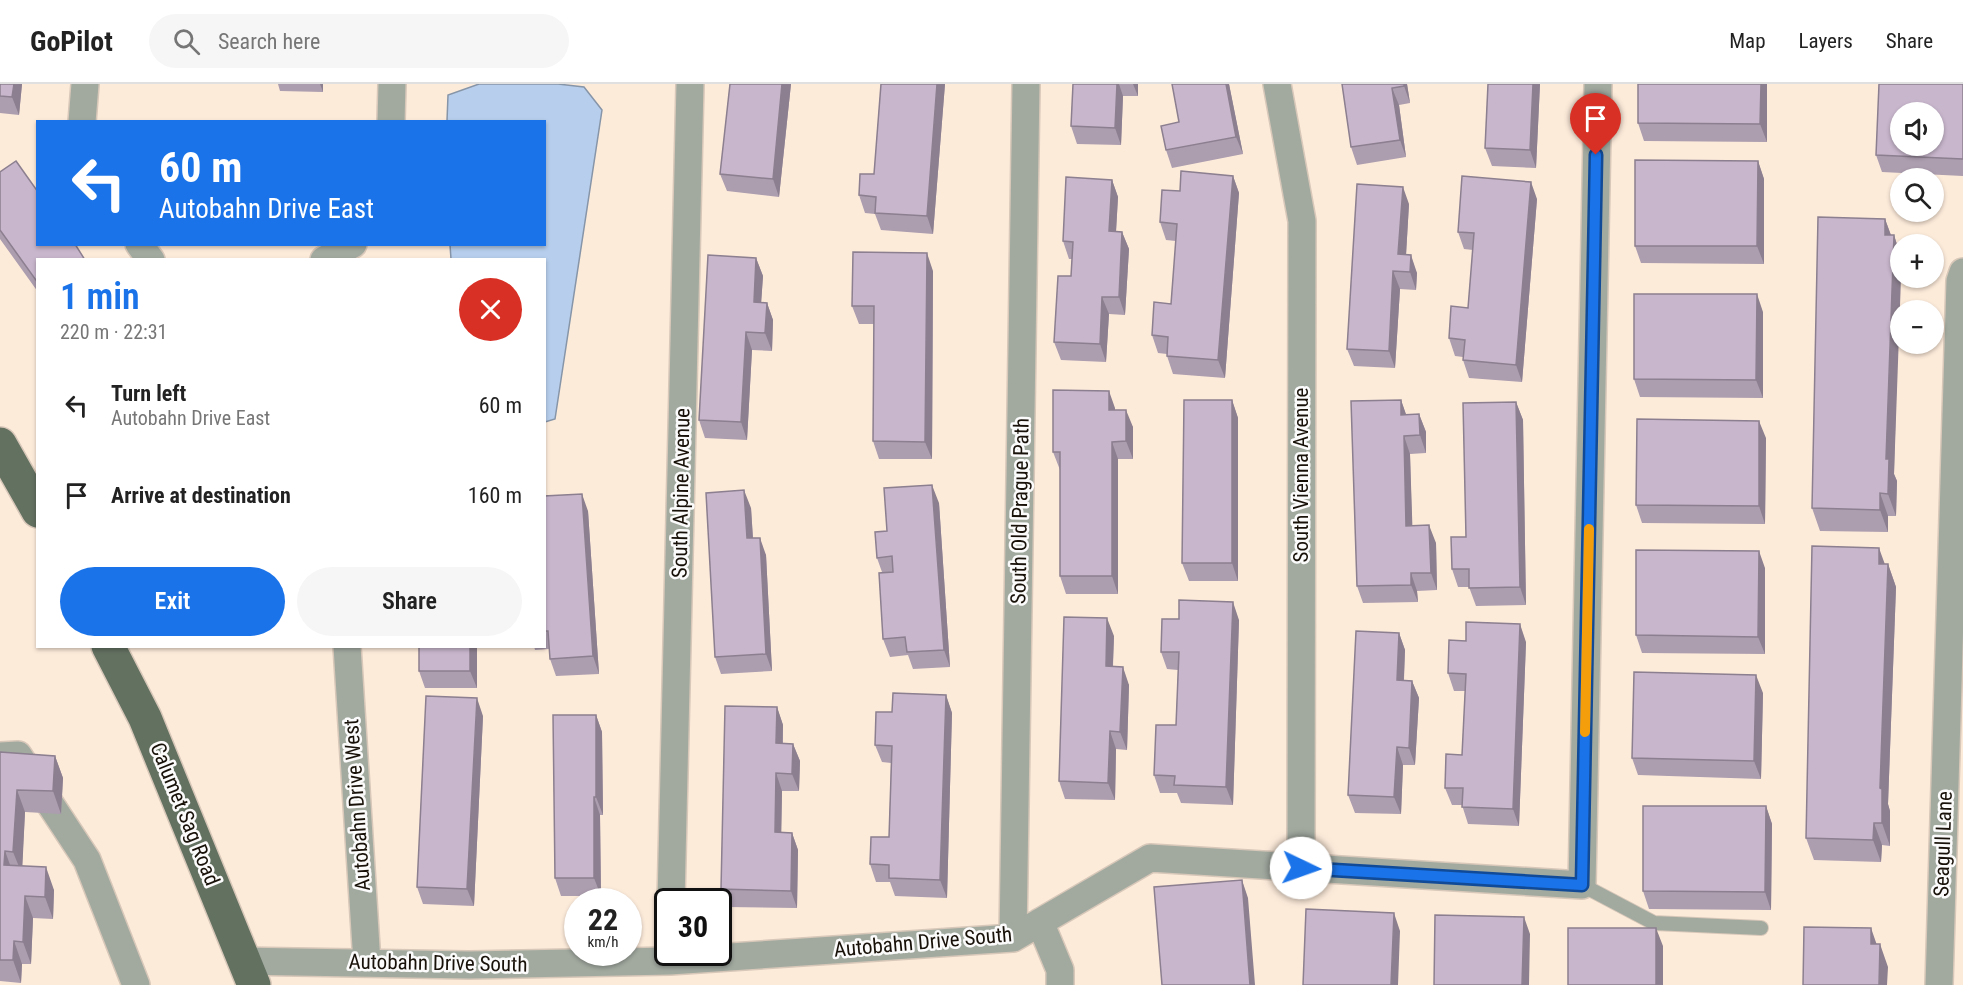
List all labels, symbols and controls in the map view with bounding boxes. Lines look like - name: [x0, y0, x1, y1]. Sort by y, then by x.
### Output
- search box: [149, 14, 569, 68]
- text: GoPilot: [30, 25, 113, 58]
- icon: search: [170, 25, 203, 58]
- text: Search here: [218, 29, 320, 54]
- text: Map: [1729, 29, 1766, 53]
- text: Layers: [1799, 29, 1853, 53]
- text: Share: [1886, 29, 1933, 53]
- pin: [1570, 93, 1621, 155]
- icon: arrive: [1579, 102, 1612, 135]
- map controls: [1890, 102, 1944, 354]
- button: sound: [1890, 102, 1944, 156]
- text: 60 m: [159, 143, 242, 192]
- icon: left: [60, 144, 138, 222]
- button: search: [1890, 168, 1944, 222]
- text: Autobahn Drive East: [159, 193, 374, 225]
- button: +: [1890, 234, 1944, 288]
- text: 1 min: [60, 276, 140, 318]
- button: close: [459, 278, 522, 341]
- button: −: [1890, 300, 1944, 354]
- text: 220 m · 22:31: [60, 320, 167, 344]
- text: Turn left: [111, 381, 186, 406]
- street label: South Vienna Avenue: [1289, 387, 1313, 562]
- icon: left: [60, 389, 93, 422]
- text: 60 m: [479, 393, 522, 418]
- text: Autobahn Drive East: [111, 406, 270, 430]
- street label: South Alpine Avenue: [668, 408, 694, 578]
- street label: South Old Prague Path: [1006, 418, 1034, 604]
- icon: arrive: [60, 479, 93, 512]
- text: Arrive at destination: [111, 483, 291, 508]
- text: 160 m: [468, 483, 522, 508]
- button: Exit: [60, 567, 285, 636]
- button: Share: [297, 567, 522, 636]
- street label: Autobahn Drive West: [339, 718, 375, 892]
- street label: Calumet Sag Road: [145, 739, 225, 889]
- street label: Seagull Lane: [1929, 791, 1957, 897]
- position arrow: [1269, 836, 1333, 900]
- speed limit sign: 30: [654, 888, 732, 966]
- text: 22: [588, 902, 618, 937]
- street label: Autobahn Drive South: [833, 922, 1013, 962]
- text: km/h: [588, 933, 618, 951]
- street label: Autobahn Drive South: [348, 949, 528, 977]

